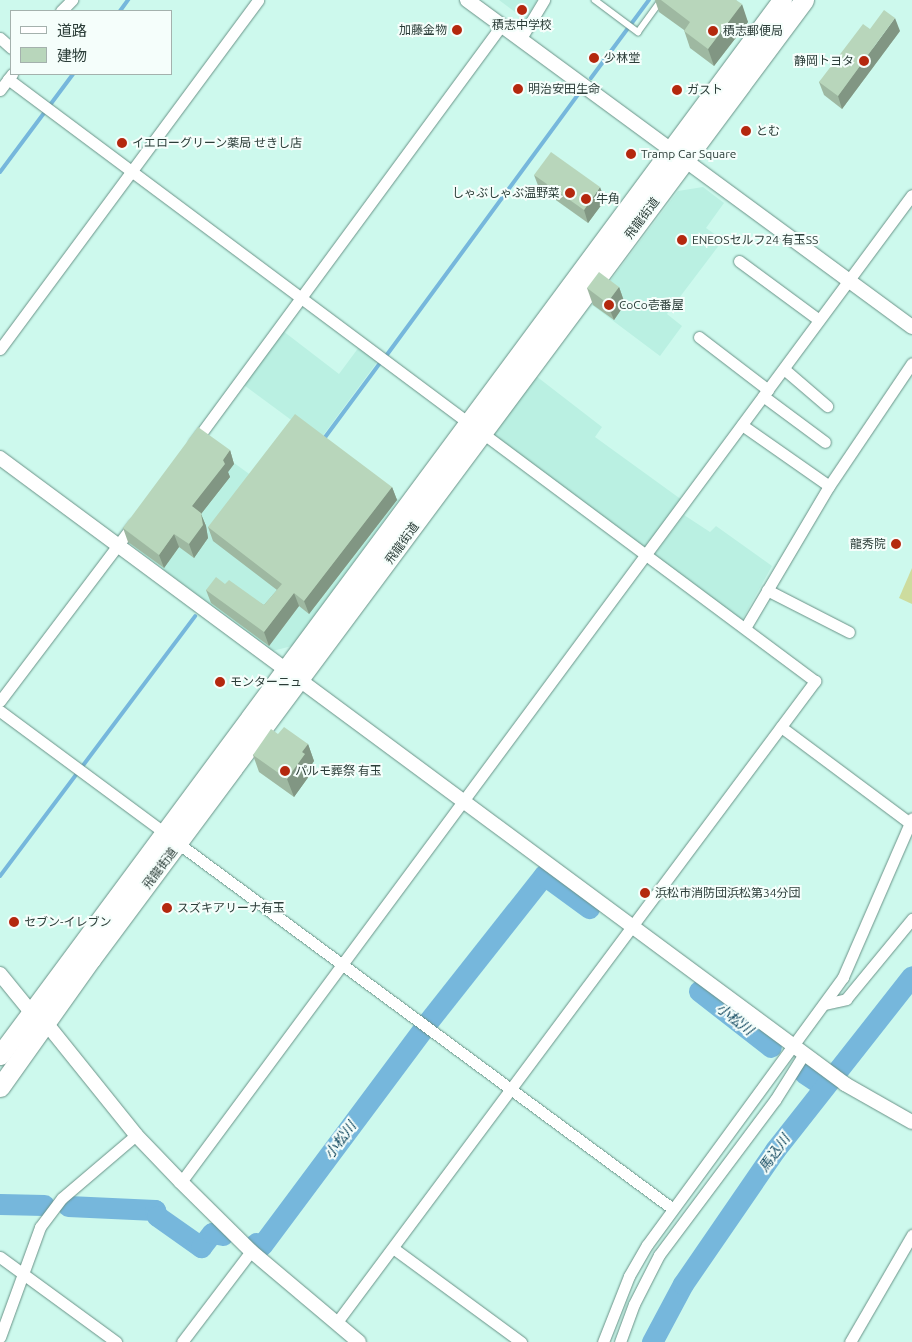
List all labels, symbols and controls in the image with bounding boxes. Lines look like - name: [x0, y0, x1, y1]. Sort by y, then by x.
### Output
- marker: 積志中学校: [516, 4, 528, 16]
- legend: [10, 10, 172, 75]
- place label: 積志中学校: [492, 18, 552, 32]
- text: 道路: [57, 22, 87, 39]
- place label: 加藤金物: [399, 23, 447, 37]
- marker: 加藤金物: [451, 24, 463, 36]
- place label: 積志郵便局: [723, 24, 783, 38]
- marker: 積志郵便局: [707, 25, 719, 37]
- text: 建物: [57, 47, 87, 64]
- place label: 少林堂: [604, 51, 640, 65]
- marker: 少林堂: [588, 52, 600, 64]
- place label: 静岡トヨタ: [794, 54, 854, 68]
- marker: 静岡トヨタ: [858, 55, 870, 67]
- place label: 明治安田生命: [528, 82, 600, 96]
- marker: 明治安田生命: [512, 83, 524, 95]
- place label: ガスト: [687, 83, 723, 97]
- marker: ガスト: [671, 84, 683, 96]
- place label: とむ: [756, 124, 780, 138]
- marker: とむ: [740, 125, 752, 137]
- place label: イエローグリーン薬局 せきし店: [132, 136, 303, 150]
- marker: イエローグリーン薬局 せきし店: [116, 137, 128, 149]
- place label: Tramp Car Square: [641, 147, 736, 161]
- marker: Tramp Car Square: [625, 148, 637, 160]
- place label: しゃぶしゃぶ温野菜: [452, 186, 560, 200]
- marker: しゃぶしゃぶ温野菜: [564, 187, 576, 199]
- place label: 牛角: [596, 192, 620, 206]
- marker: 牛角: [580, 193, 592, 205]
- street label: 飛龍街道: [622, 194, 662, 242]
- place label: ENEOSセルフ24 有玉SS: [692, 233, 818, 247]
- marker: ENEOSセルフ24 有玉SS: [676, 234, 688, 246]
- place label: CoCo壱番屋: [619, 298, 684, 312]
- marker: CoCo壱番屋: [603, 299, 615, 311]
- street label: 飛龍街道: [382, 519, 422, 567]
- place label: 龍秀院: [850, 537, 886, 551]
- marker: 龍秀院: [890, 538, 902, 550]
- place label: モンターニュ: [230, 675, 302, 689]
- marker: モンターニュ: [214, 676, 226, 688]
- place label: パルモ葬祭 有玉: [295, 764, 382, 778]
- marker: パルモ葬祭 有玉: [279, 765, 291, 777]
- street label: 飛龍街道: [140, 844, 180, 892]
- place label: 浜松市消防団浜松第34分団: [655, 886, 801, 900]
- marker: 浜松市消防団浜松第34分団: [639, 887, 651, 899]
- place label: スズキアリーナ有玉: [177, 901, 285, 915]
- marker: スズキアリーナ有玉: [161, 902, 173, 914]
- place label: セブン-イレブン: [24, 915, 111, 929]
- marker: セブン-イレブン: [8, 916, 20, 928]
- water label: 小松川: [713, 999, 757, 1039]
- water label: 小松川: [321, 1118, 359, 1162]
- water label: 馬込川: [755, 1131, 793, 1175]

